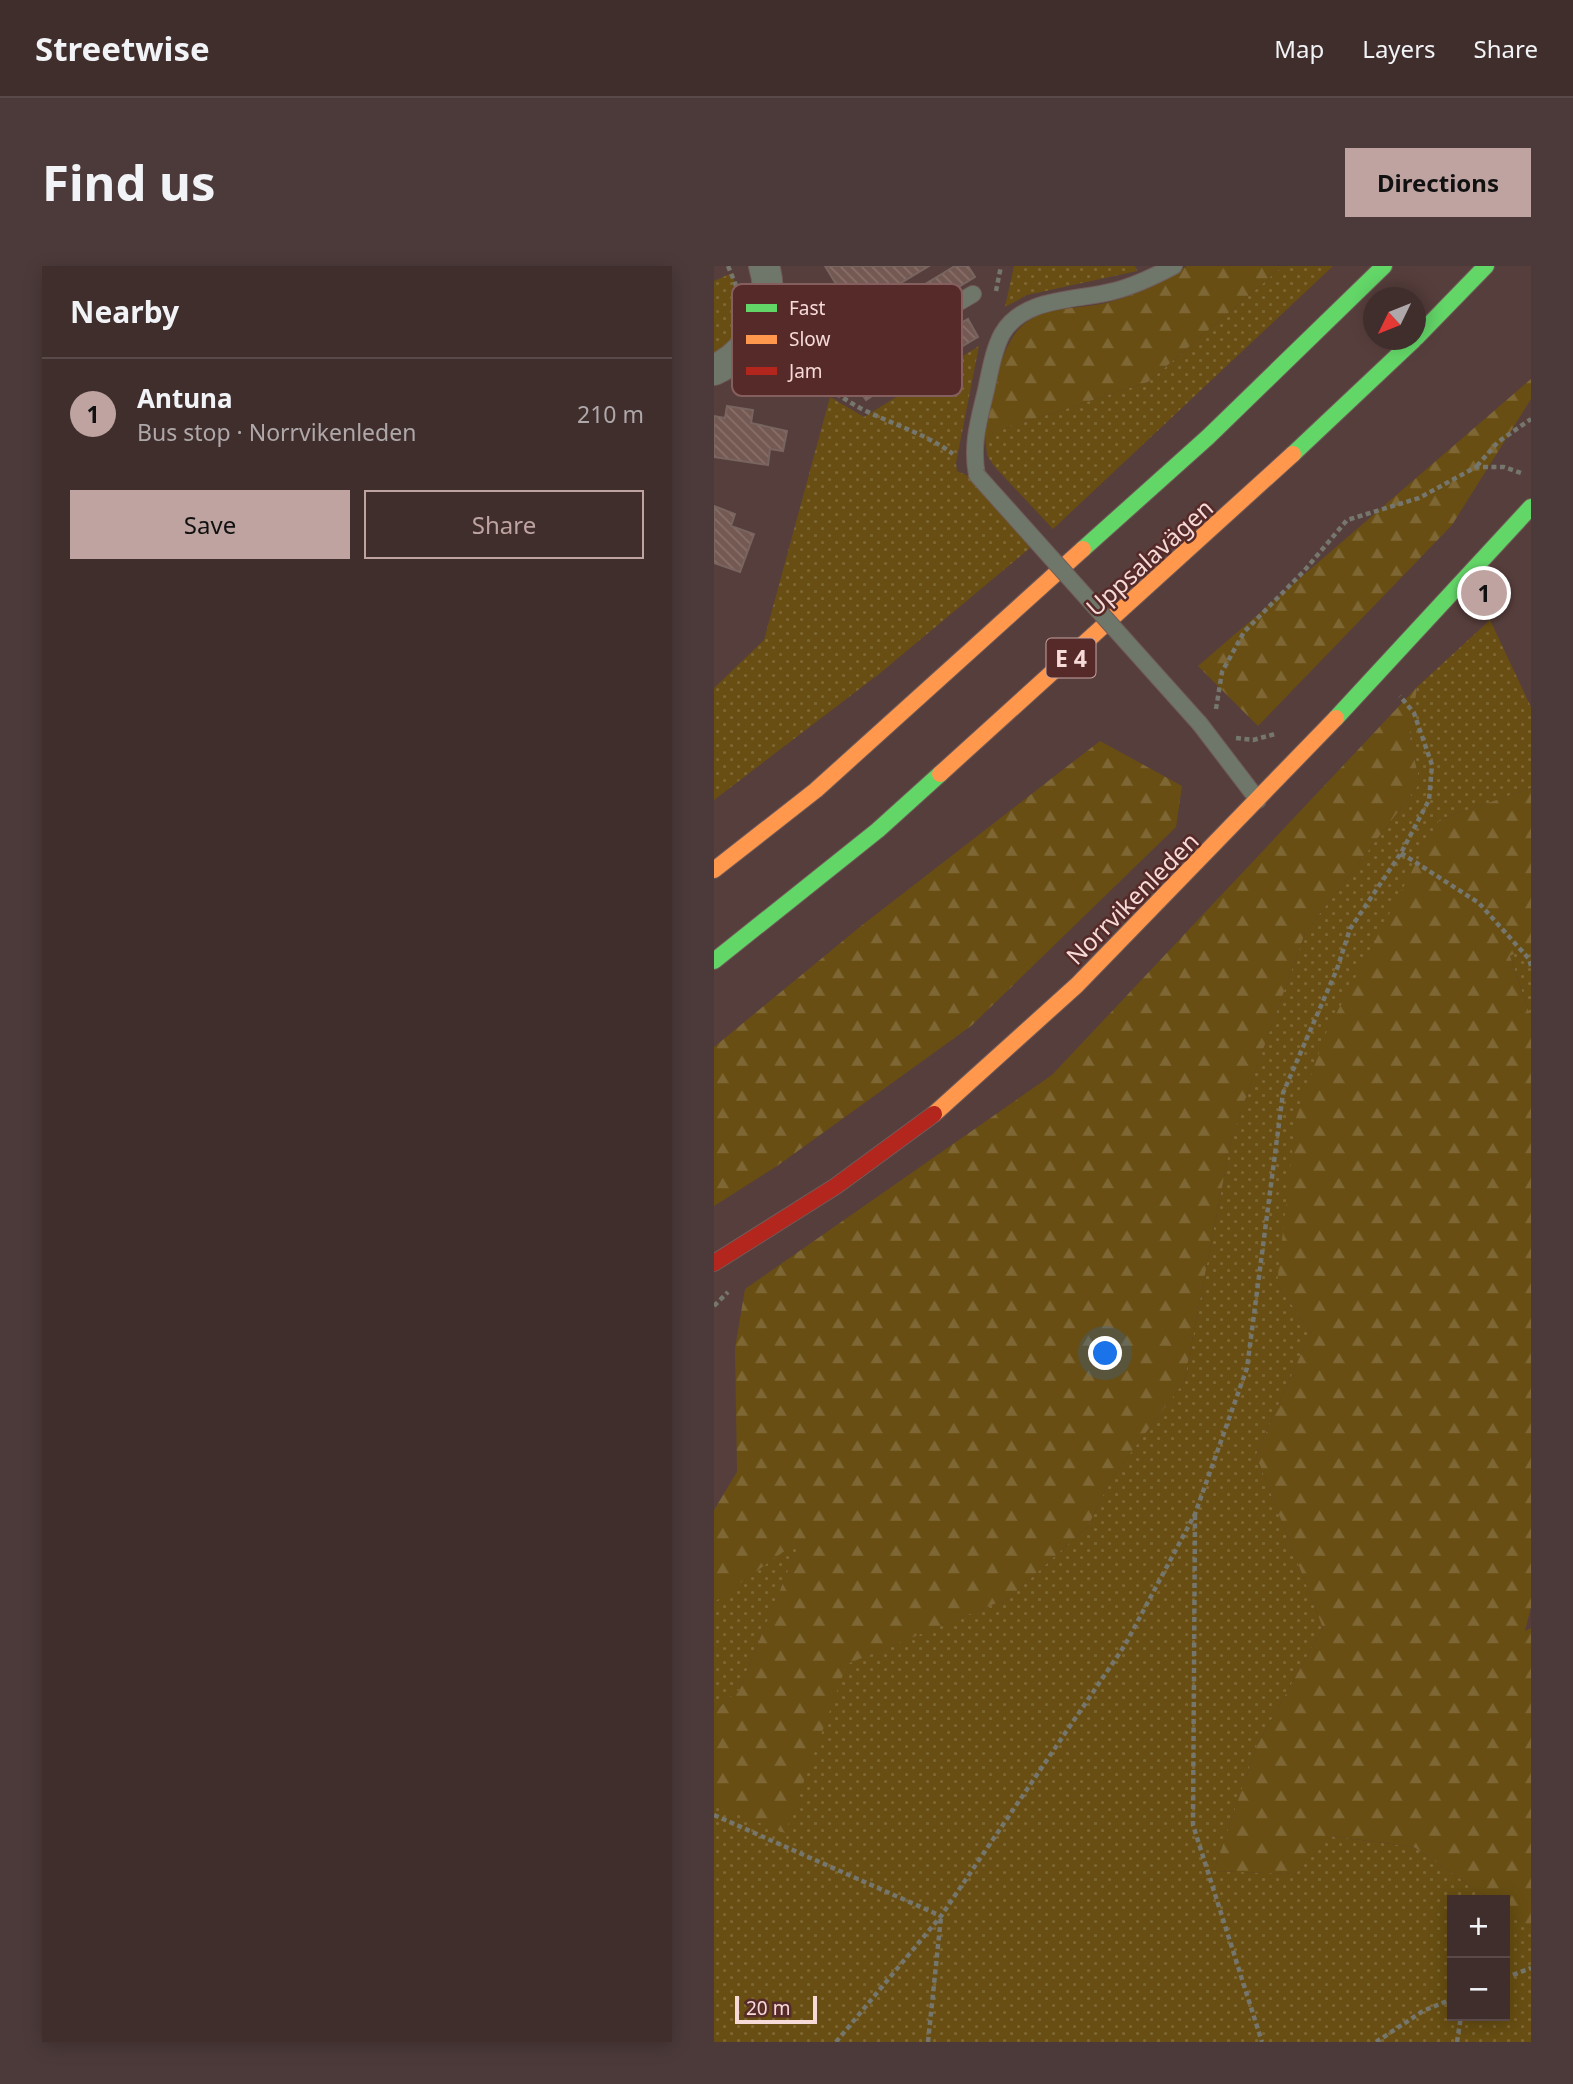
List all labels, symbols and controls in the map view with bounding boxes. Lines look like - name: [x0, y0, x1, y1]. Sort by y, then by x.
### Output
- text: Streetwise: [35, 26, 210, 71]
- text: Map: [1274, 32, 1324, 65]
- text: Layers: [1362, 32, 1436, 65]
- text: Share: [1474, 32, 1538, 65]
- button: Directions: [1345, 148, 1531, 217]
- text: Find us: [42, 149, 216, 215]
- legend: [732, 284, 962, 396]
- north arrow: [1363, 287, 1426, 350]
- text: Nearby: [70, 291, 179, 332]
- text: Fast: [789, 295, 826, 321]
- text: Slow: [789, 326, 830, 352]
- text: Jam: [787, 358, 823, 384]
- text: Antuna: [137, 380, 233, 416]
- text: 1: [86, 398, 100, 430]
- text: 210 m: [577, 398, 644, 430]
- text: Bus stop · Norrvikenleden: [137, 416, 416, 448]
- button: Save: [70, 490, 350, 559]
- button: Share: [364, 490, 644, 559]
- street label: Uppsalavägen: [1078, 491, 1220, 623]
- pin: 1: [1461, 567, 1507, 619]
- road number: E 4: [1046, 638, 1096, 678]
- street label: Norrvikenleden: [1058, 824, 1206, 972]
- your location: [1088, 1336, 1122, 1370]
- map controls: [1447, 1895, 1510, 2021]
- button: +: [1447, 1895, 1510, 1958]
- button: −: [1447, 1958, 1510, 2021]
- scale bar: [735, 1993, 817, 2025]
- text: 20 m: [746, 1995, 790, 2021]

